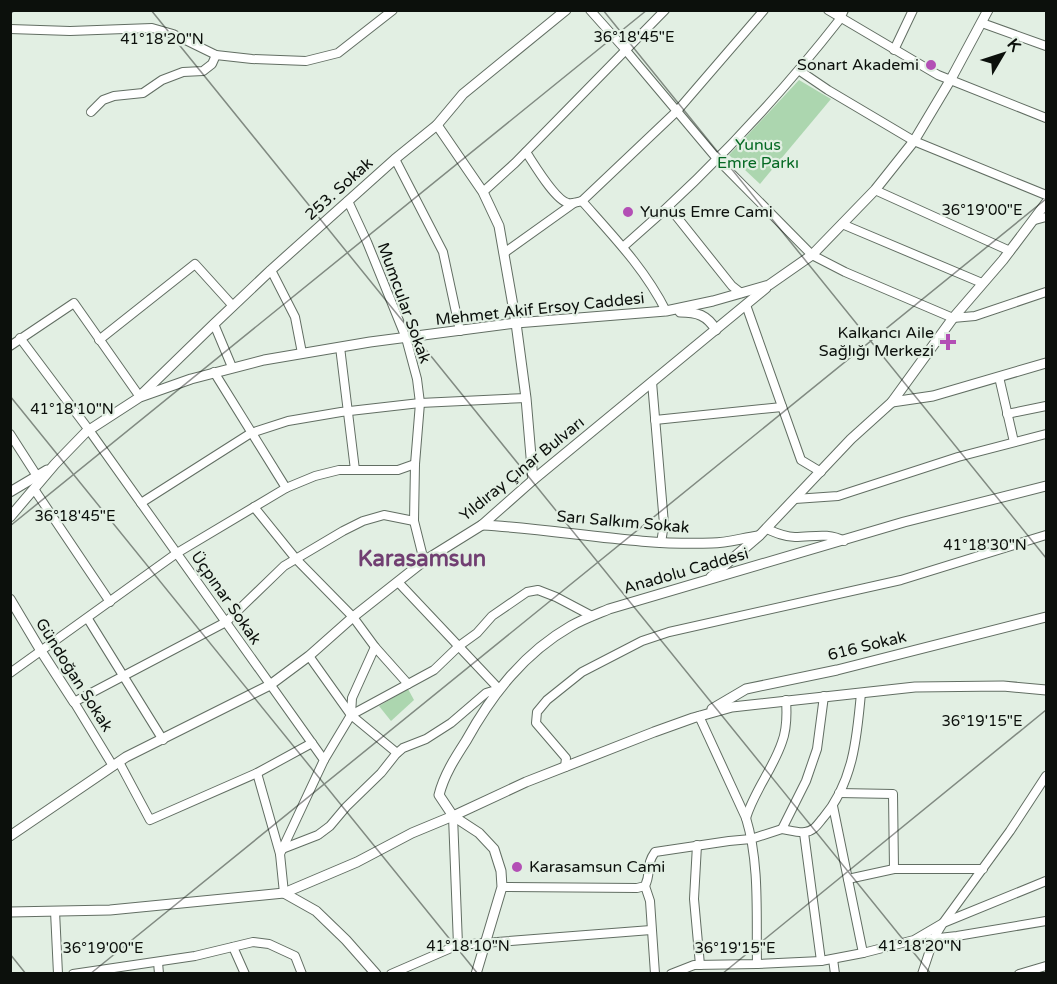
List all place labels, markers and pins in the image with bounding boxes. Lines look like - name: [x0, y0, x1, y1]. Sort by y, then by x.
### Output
- place label: Sonart Akademi: [797, 55, 919, 75]
- marker: Sonart Akademi: [924, 58, 938, 72]
- place label: Yunus Emre Cami: [640, 202, 773, 222]
- marker: Yunus Emre Cami: [621, 205, 635, 219]
- place label: Kalkancı Aile Sağlığı Merkezi: [819, 323, 934, 361]
- marker: Kalkancı Aile Sağlığı Merkezi: [939, 333, 957, 351]
- place label: Karasamsun Cami: [529, 857, 665, 877]
- marker: Karasamsun Cami: [510, 860, 524, 874]

